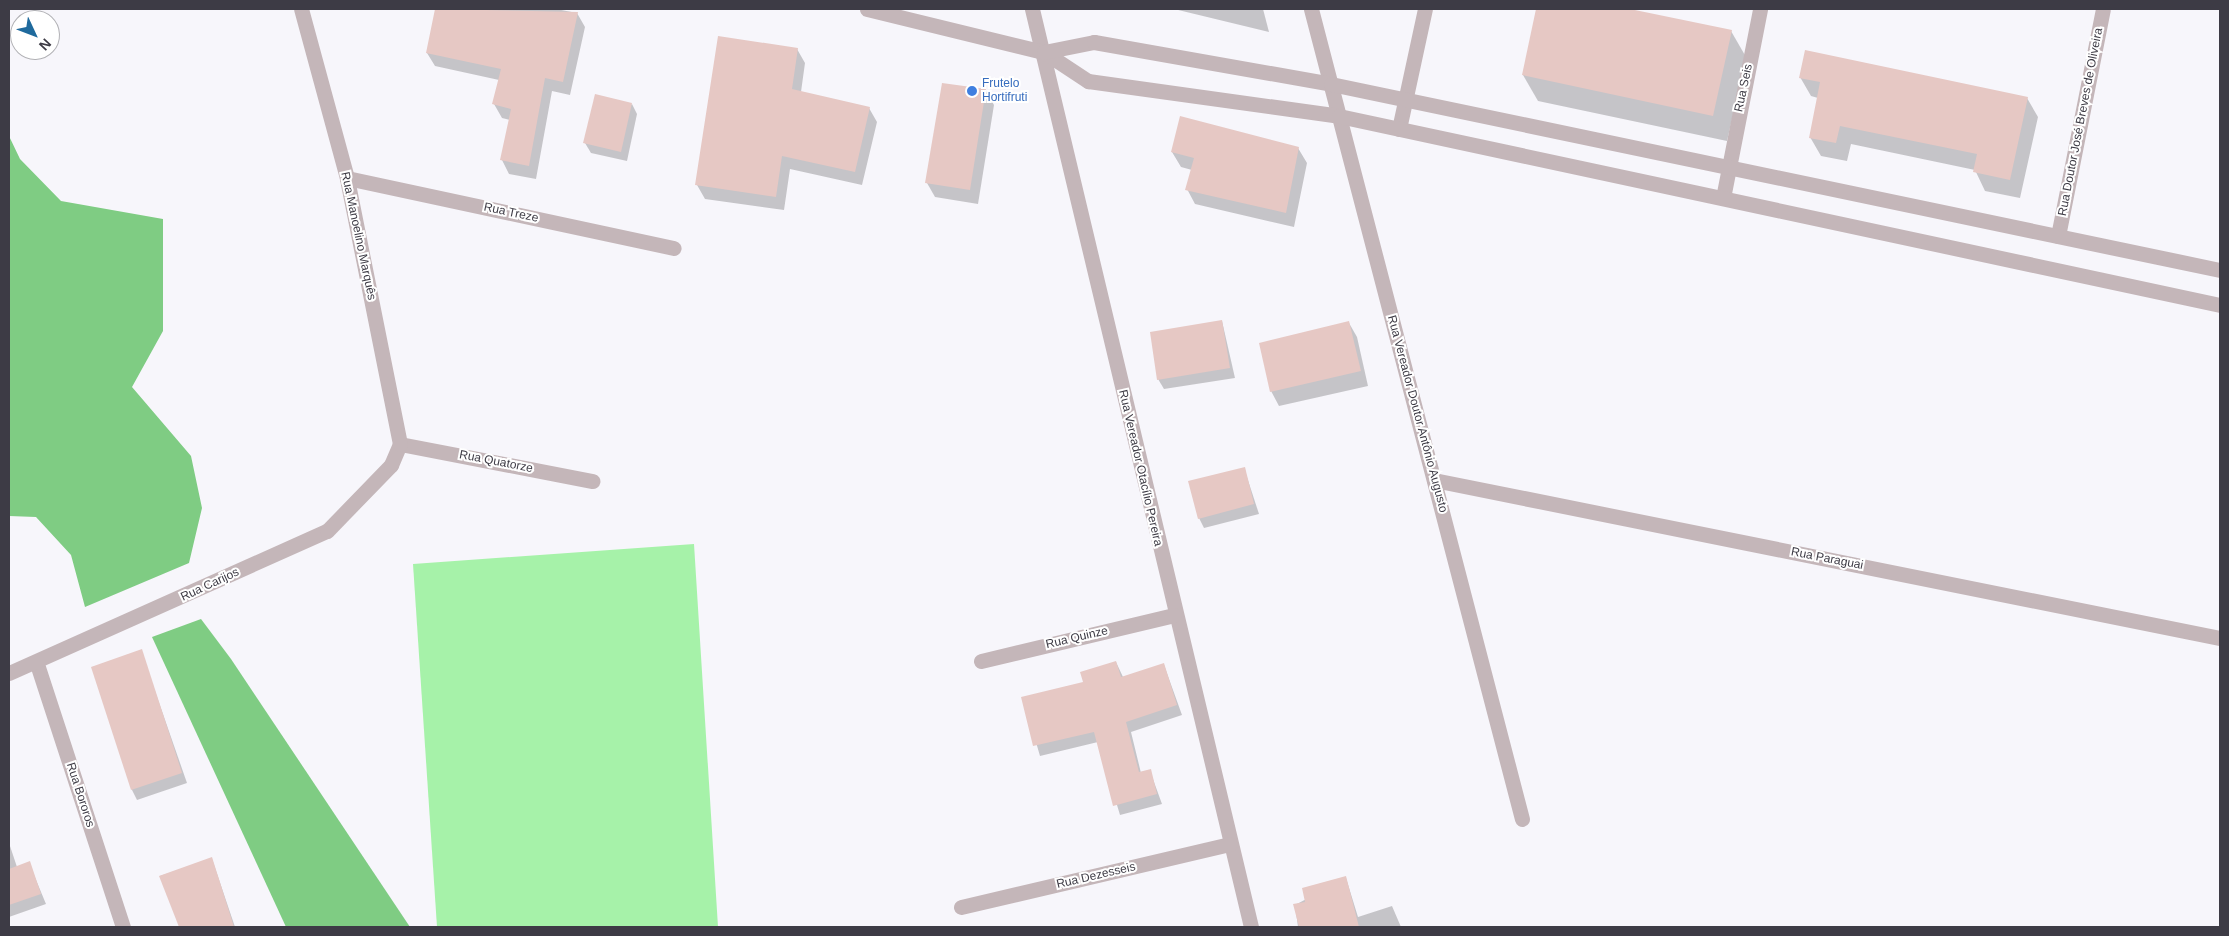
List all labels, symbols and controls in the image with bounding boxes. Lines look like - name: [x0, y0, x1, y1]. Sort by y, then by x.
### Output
- north arrow: [10, 10, 60, 60]
- street label: Rua Doutor José Breves de Oliveira: [2056, 27, 2106, 217]
- text: N: [36, 35, 55, 54]
- street label: Rua Seis: [1732, 63, 1756, 113]
- place label: Frutelo Hortifruti: [982, 77, 1027, 105]
- marker: Frutelo Hortifruti: [966, 85, 978, 97]
- street label: Rua Manoelino Marquês: [337, 171, 379, 301]
- street label: Rua Treze: [482, 200, 540, 226]
- street label: Rua Vereador Doutor Antônio Augusto: [1384, 313, 1450, 515]
- street label: Rua Vereador Otacílio Pereira: [1115, 388, 1165, 548]
- street label: Rua Quatorze: [458, 448, 534, 476]
- street label: Rua Paraguai: [1790, 545, 1864, 573]
- street label: Rua Carijos: [179, 565, 241, 605]
- street label: Rua Quinze: [1045, 624, 1109, 652]
- street label: Rua Bororos: [63, 761, 97, 829]
- street label: Rua Dezesseis: [1055, 860, 1137, 892]

